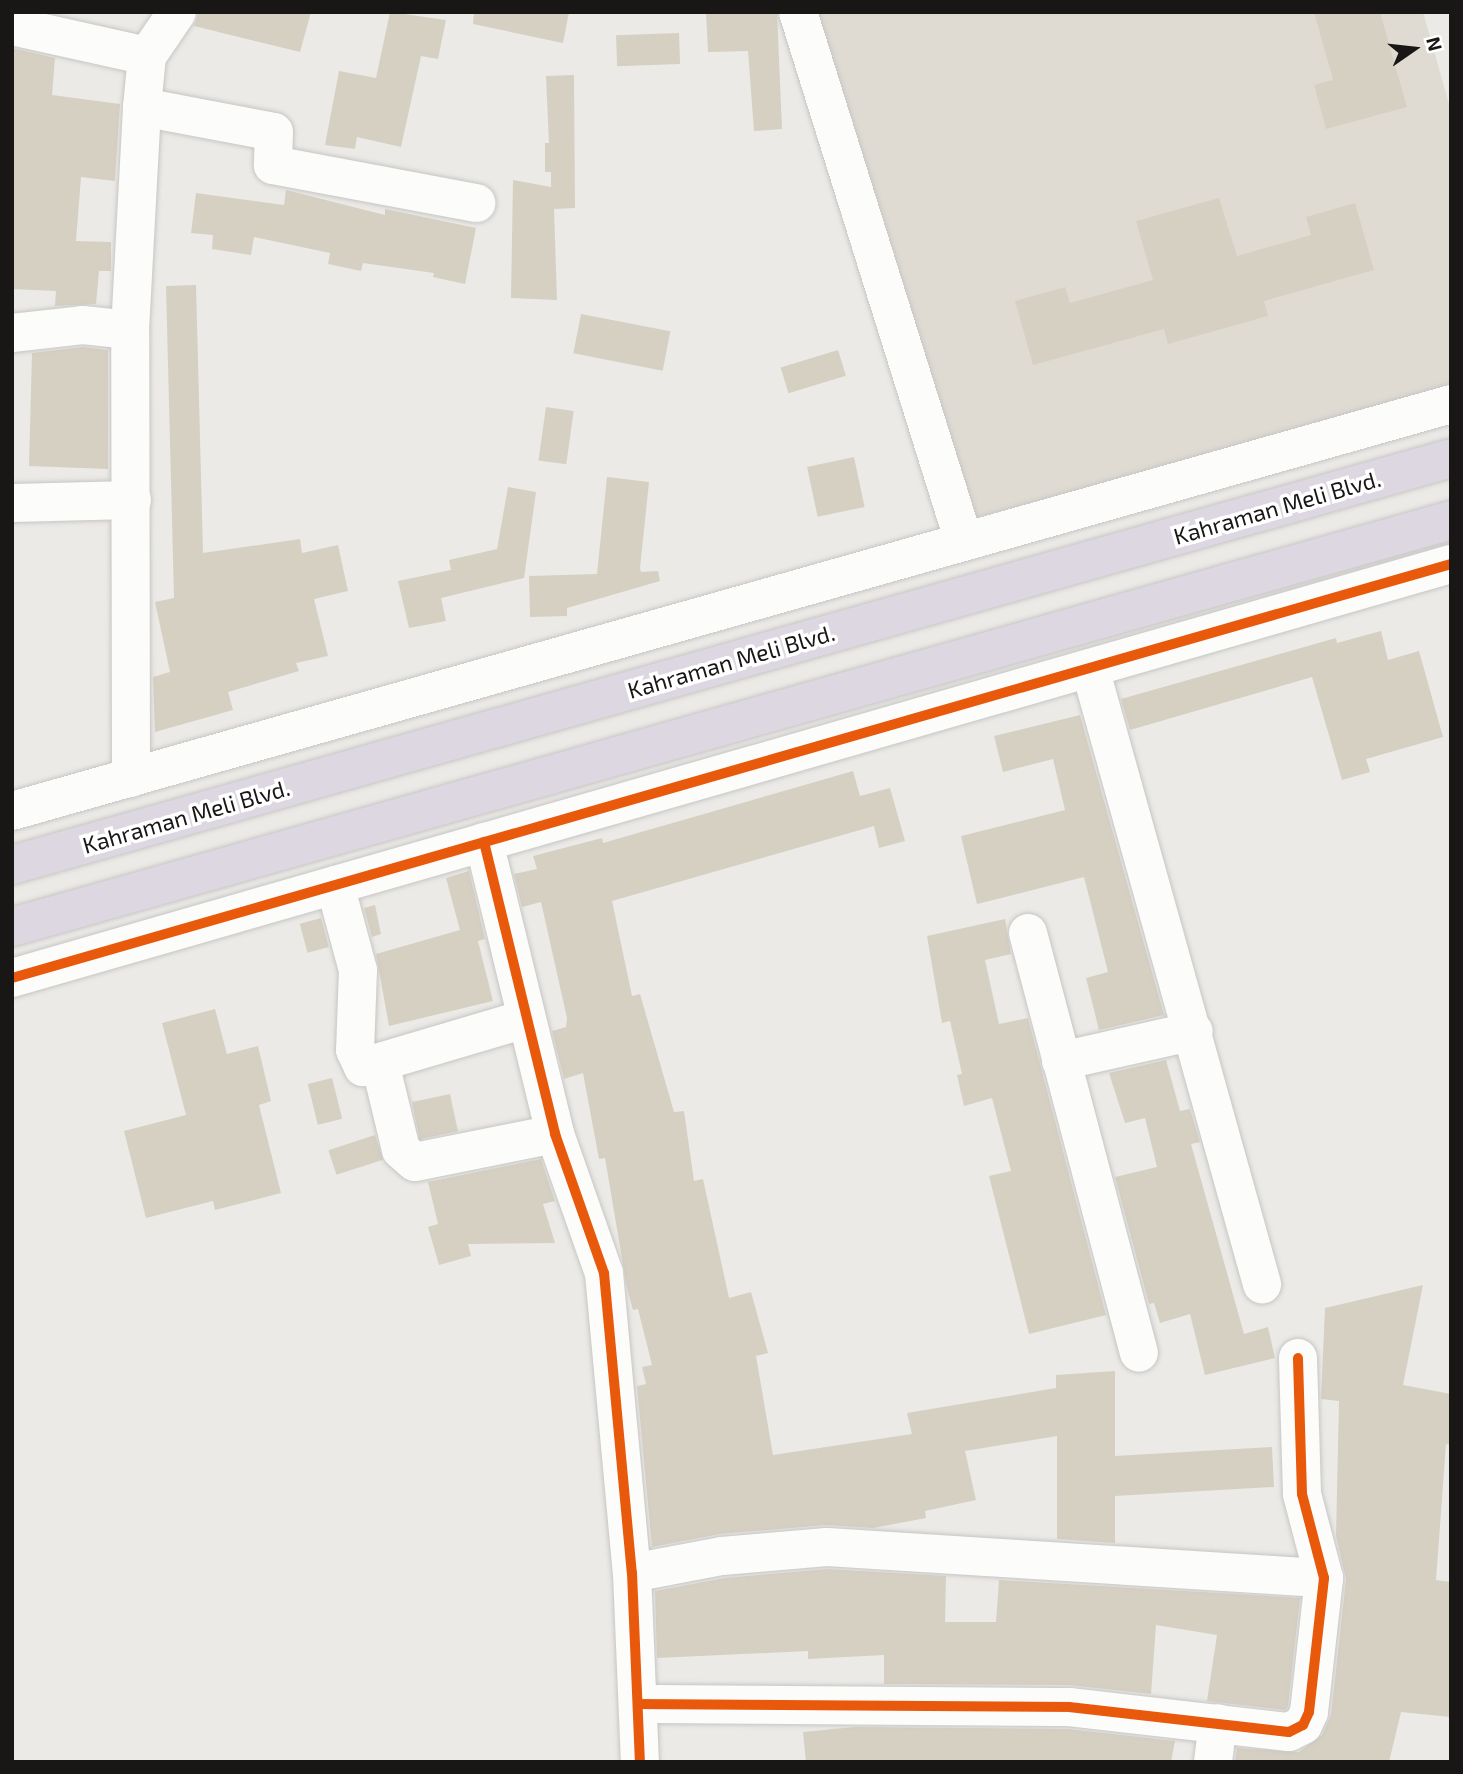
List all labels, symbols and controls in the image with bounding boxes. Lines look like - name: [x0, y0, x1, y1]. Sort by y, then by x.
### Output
- north arrow: [1379, 14, 1449, 84]
- text: N: [1422, 34, 1448, 53]
- street label: Kahraman Meli Blvd.: [1170, 464, 1384, 550]
- street label: Kahraman Meli Blvd.: [624, 618, 838, 704]
- street label: Kahraman Meli Blvd.: [79, 773, 293, 859]

